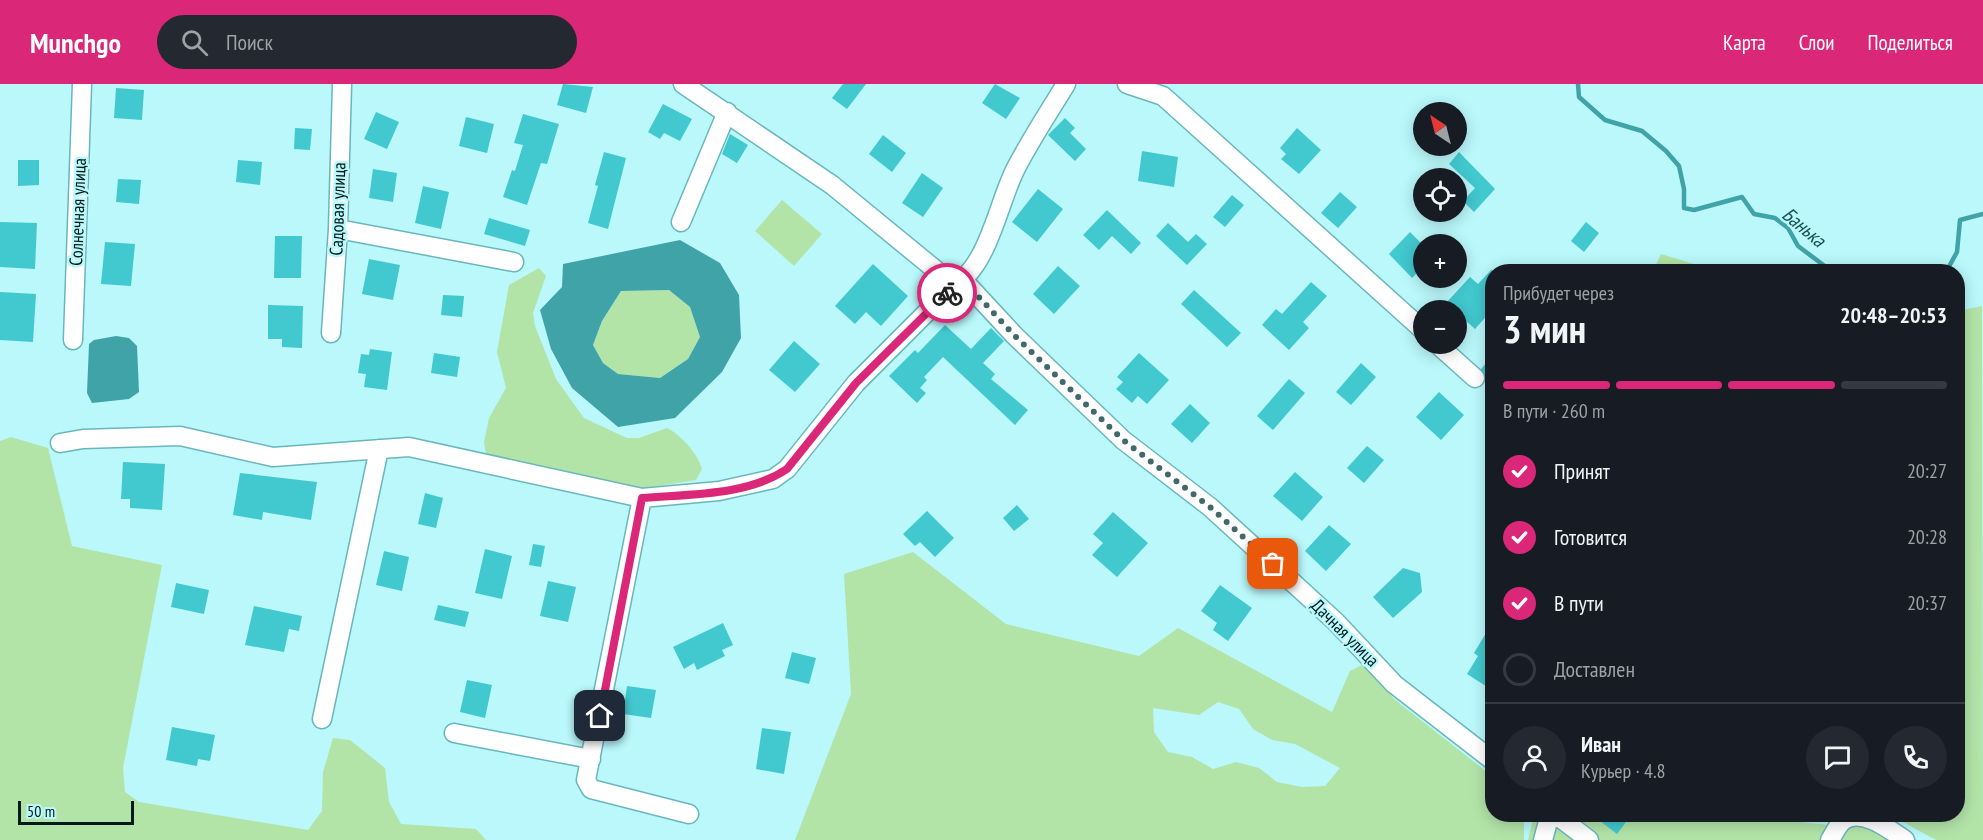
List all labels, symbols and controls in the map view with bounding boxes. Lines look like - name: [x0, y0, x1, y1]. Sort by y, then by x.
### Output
- search box: [157, 15, 577, 69]
- text: Munchgo: [30, 24, 121, 61]
- icon: search: [178, 26, 211, 59]
- text: Поиск: [226, 28, 273, 56]
- text: Карта: [1723, 29, 1766, 56]
- text: Слои: [1799, 29, 1834, 56]
- text: Поделиться: [1867, 29, 1953, 56]
- north arrow: [1413, 102, 1467, 156]
- map controls: [1413, 102, 1467, 354]
- street label: Солнечная улица: [64, 158, 91, 266]
- street label: Садовая улица: [324, 162, 351, 256]
- button: locate: [1413, 168, 1467, 222]
- water label: Банька: [1777, 201, 1832, 253]
- button: +: [1413, 234, 1467, 288]
- courier: [917, 263, 977, 323]
- icon: bike: [931, 277, 964, 310]
- text: Прибудет через: [1503, 280, 1614, 306]
- button: −: [1413, 300, 1467, 354]
- text: 20:48–20:53: [1840, 301, 1947, 329]
- text: 3 мин: [1503, 303, 1586, 354]
- text: В пути · 260 m: [1503, 398, 1605, 424]
- icon: check: [1503, 455, 1536, 488]
- text: Принят: [1554, 457, 1610, 485]
- text: 20:27: [1907, 458, 1947, 484]
- icon: check: [1503, 521, 1536, 554]
- text: Готовится: [1554, 523, 1627, 551]
- text: 20:28: [1907, 524, 1947, 550]
- pin: [1247, 538, 1298, 589]
- icon: bag: [1256, 547, 1289, 580]
- icon: check: [1503, 587, 1536, 620]
- text: В пути: [1554, 589, 1604, 617]
- text: 20:37: [1907, 590, 1947, 616]
- street label: Дачная улица: [1307, 594, 1384, 671]
- text: Доставлен: [1554, 655, 1635, 683]
- pin: [574, 690, 625, 741]
- icon: home: [583, 699, 616, 732]
- button: person: [1503, 726, 1566, 789]
- button: chat: [1806, 726, 1869, 789]
- button: phone: [1884, 726, 1947, 789]
- text: Иван: [1581, 730, 1621, 758]
- text: Курьер · 4.8: [1581, 758, 1666, 784]
- scale bar: [18, 798, 134, 826]
- text: 50 m: [27, 801, 55, 821]

